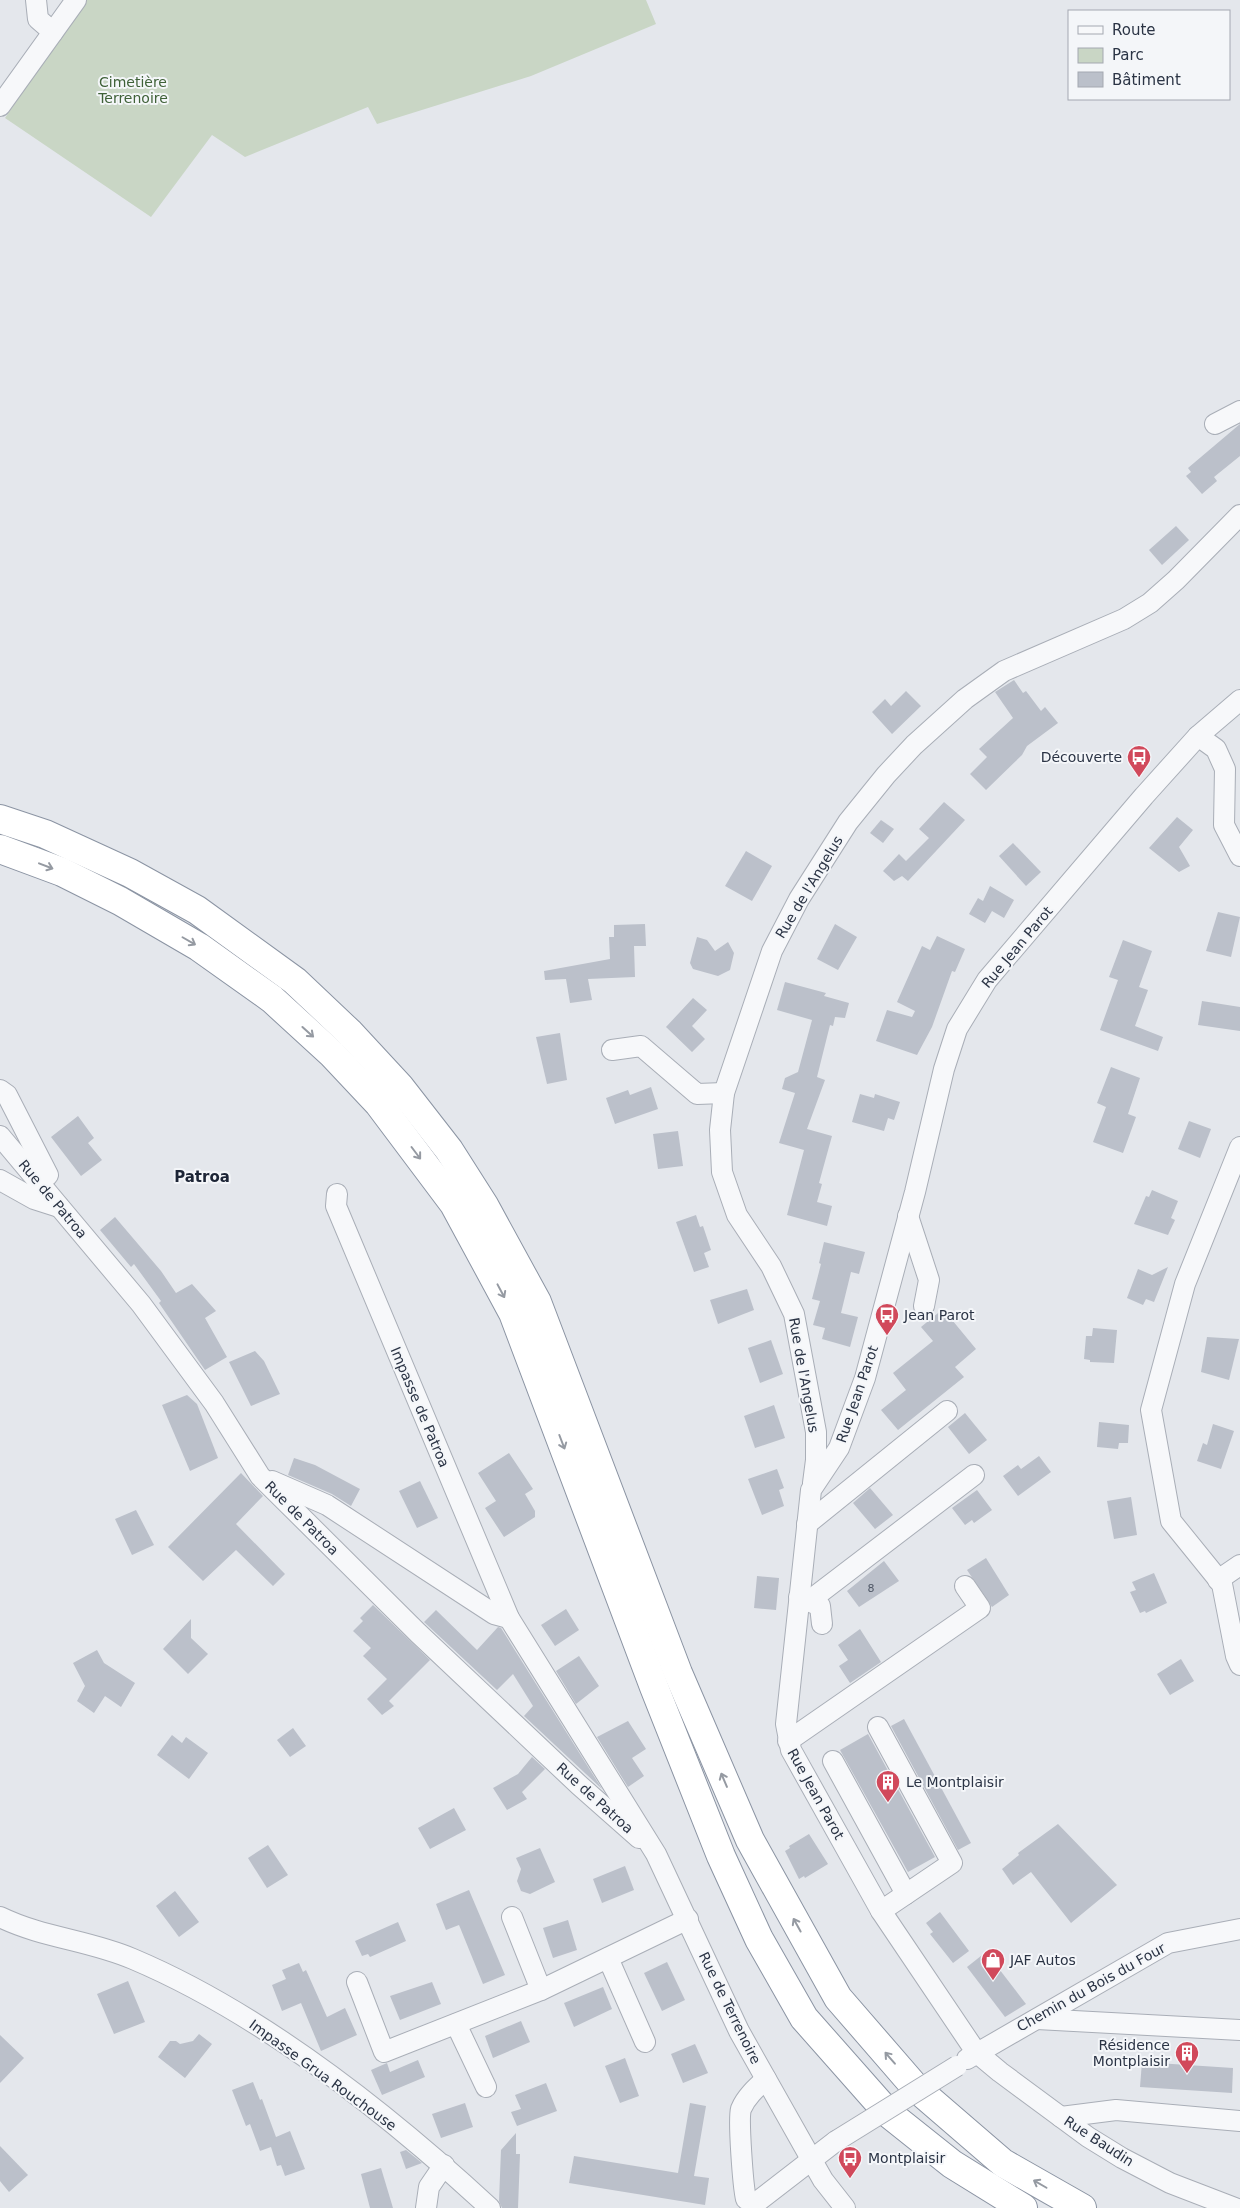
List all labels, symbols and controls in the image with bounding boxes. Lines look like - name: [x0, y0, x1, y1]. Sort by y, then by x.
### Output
- legend: [1068, 10, 1230, 100]
- text: Route: [1112, 21, 1156, 39]
- text: Parc: [1112, 46, 1144, 64]
- text: Bâtiment: [1112, 71, 1181, 89]
- park label: Cimetière Terrenoire: [97, 74, 168, 106]
- bus stop icon: Découverte: [1126, 744, 1152, 778]
- place label: Découverte: [1041, 749, 1122, 765]
- street label: Rue de l'Angelus: [772, 833, 846, 941]
- one-way arrow: [37, 862, 53, 871]
- street label: Rue Jean Parot: [978, 903, 1056, 991]
- one-way arrow: [182, 936, 197, 946]
- one-way arrow: [302, 1026, 315, 1038]
- one-way arrow: [411, 1146, 421, 1160]
- street label: Rue de Patroa: [16, 1157, 90, 1241]
- district label: Patroa: [174, 1168, 230, 1186]
- one-way arrow: [497, 1283, 507, 1298]
- bus stop icon: Jean Parot: [874, 1302, 900, 1336]
- place label: Jean Parot: [903, 1307, 975, 1323]
- street label: Rue de l'Angelus: [786, 1316, 822, 1434]
- street label: Rue Jean Parot: [833, 1343, 881, 1445]
- street label: Impasse de Patroa: [387, 1344, 453, 1470]
- one-way arrow: [558, 1434, 567, 1449]
- street label: Rue de Patroa: [262, 1478, 342, 1558]
- house number: 8: [868, 1582, 875, 1595]
- street label: Rue Jean Parot: [784, 1746, 848, 1843]
- street label: Rue de Patroa: [553, 1759, 637, 1837]
- building icon: Le Montplaisir: [875, 1769, 901, 1803]
- one-way arrow: [718, 1773, 728, 1788]
- place label: Le Montplaisir: [906, 1774, 1004, 1790]
- one-way arrow: [792, 1917, 802, 1932]
- street label: Chemin du Bois du Four: [1014, 1939, 1168, 2035]
- shop icon: JAF Autos: [980, 1947, 1006, 1981]
- street label: Rue de Terrenoire: [696, 1949, 764, 2067]
- place label: JAF Autos: [1009, 1952, 1076, 1968]
- street label: Impasse Grua Rouchouse: [246, 2016, 400, 2134]
- place label: Résidence Montplaisir: [1093, 2037, 1170, 2069]
- building icon: Résidence Montplaisir: [1174, 2040, 1200, 2074]
- one-way arrow: [884, 2051, 895, 2064]
- street label: Rue Baudin: [1061, 2113, 1137, 2169]
- bus stop icon: Montplaisir: [837, 2145, 863, 2179]
- place label: Montplaisir: [868, 2150, 945, 2166]
- one-way arrow: [1033, 2178, 1047, 2188]

